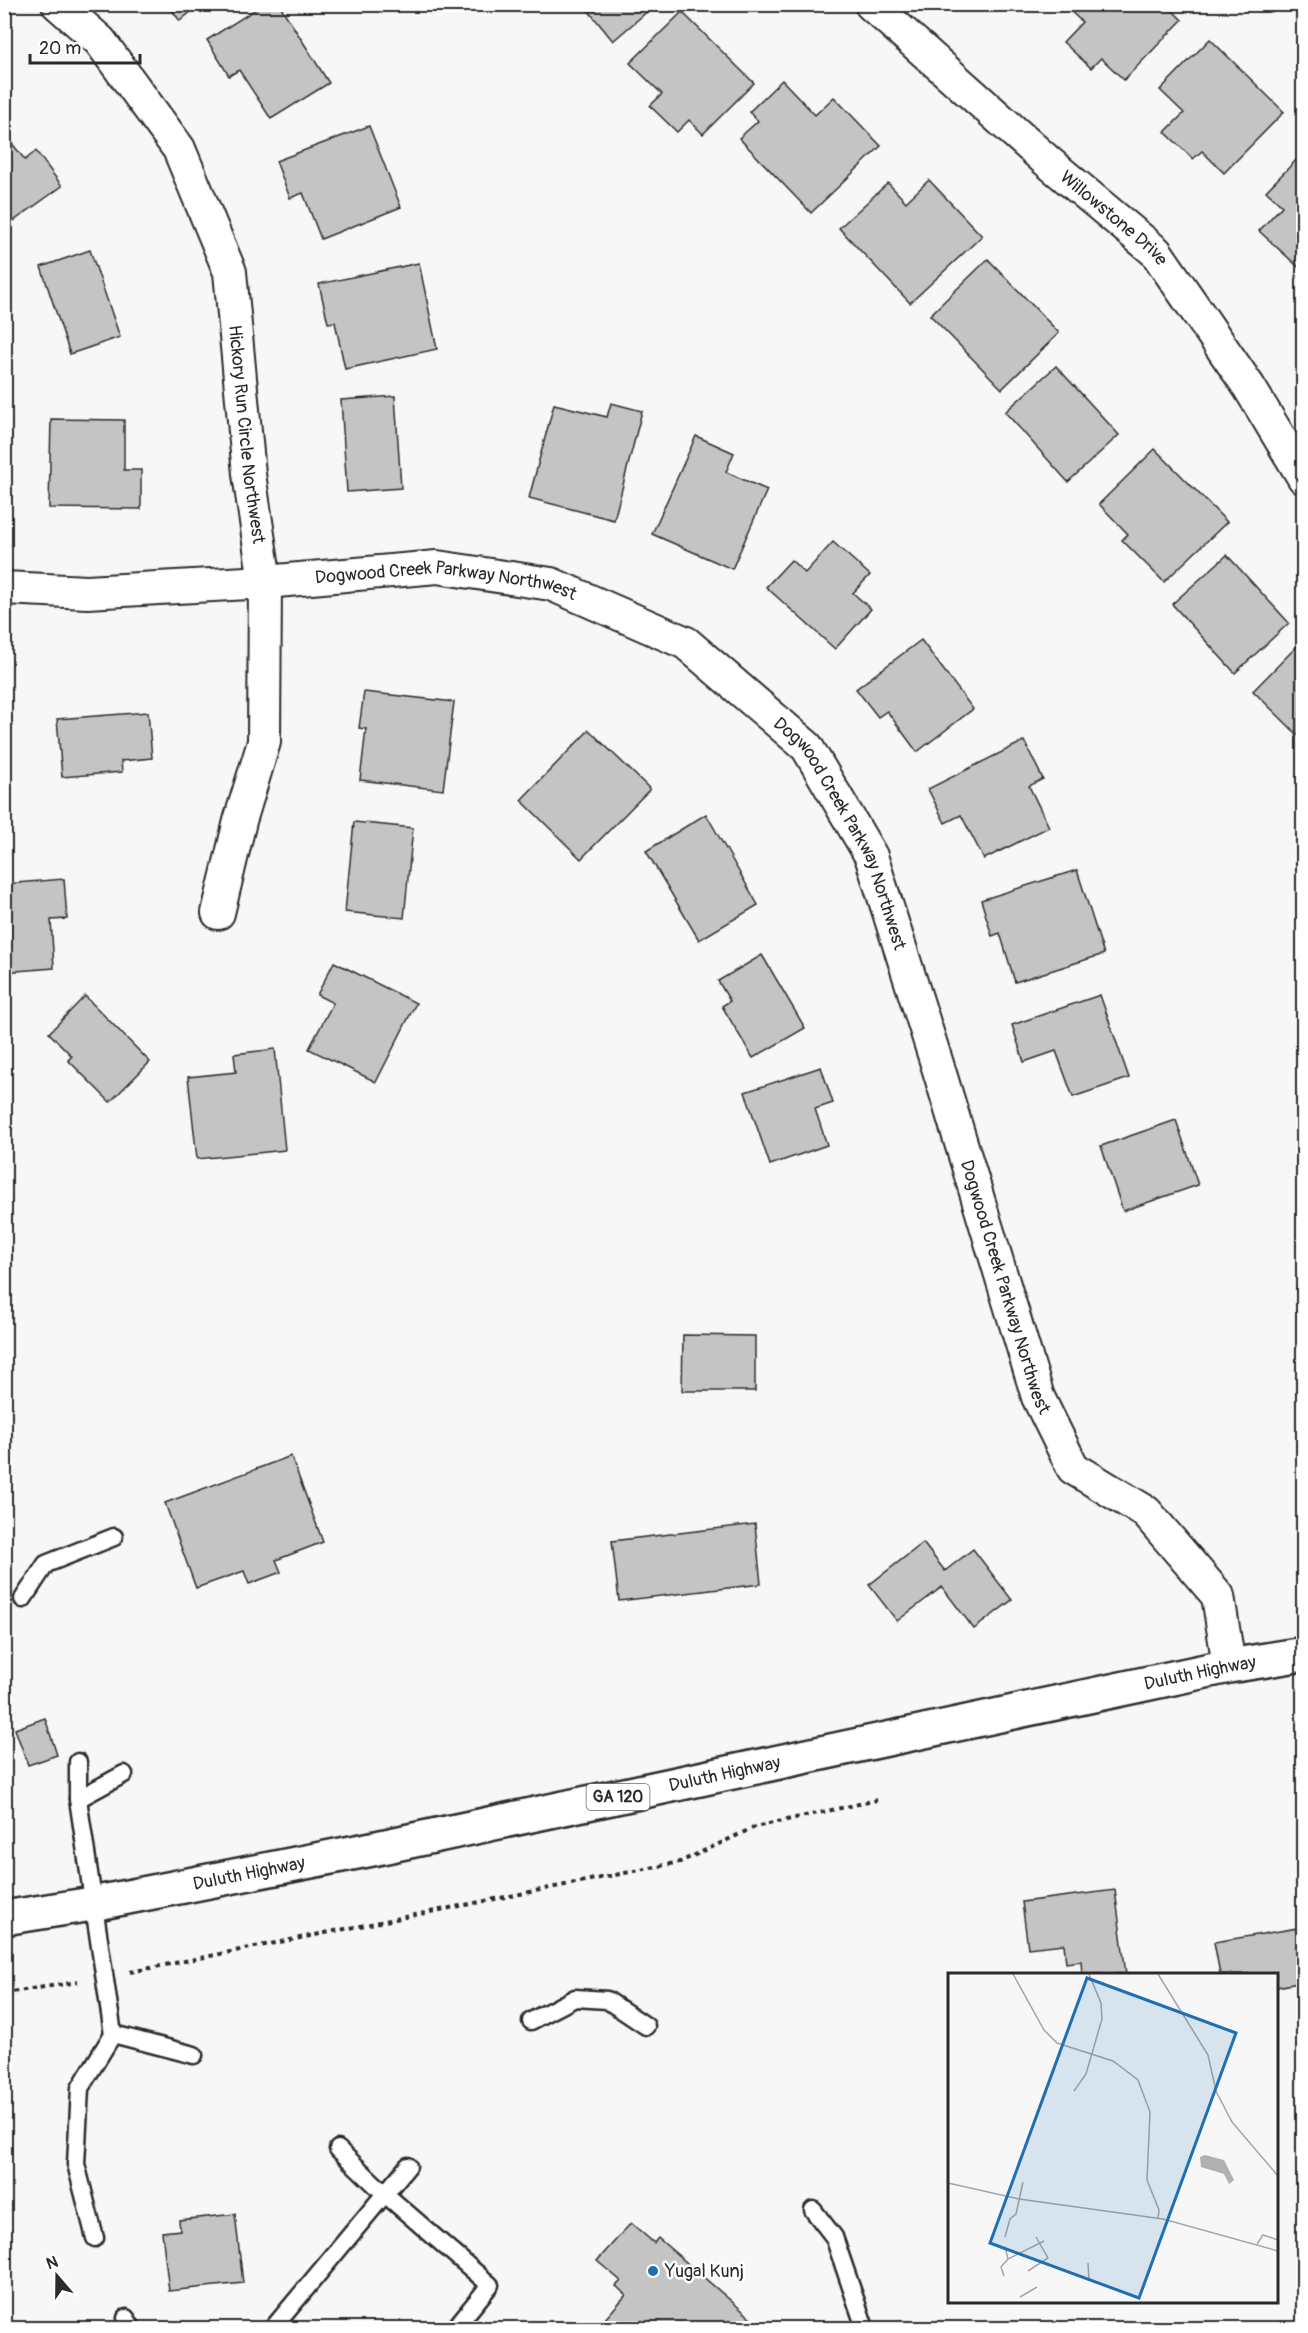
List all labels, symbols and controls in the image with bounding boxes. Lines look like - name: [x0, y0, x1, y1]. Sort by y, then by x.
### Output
- scale bar: [30, 27, 140, 65]
- text: 20 m: [39, 37, 81, 60]
- street label: Willowstone Drive: [1055, 165, 1173, 270]
- street label: Hickory Run Circle Northwest: [224, 324, 271, 546]
- street label: Dogwood Creek Parkway Northwest: [314, 555, 581, 606]
- street label: Dogwood Creek Parkway Northwest: [769, 712, 912, 953]
- street label: Dogwood Creek Parkway Northwest: [955, 1157, 1056, 1418]
- street label: Duluth Highway: [1142, 1650, 1258, 1695]
- street label: Duluth Highway: [667, 1751, 783, 1797]
- road number: GA 120: [586, 1784, 650, 1810]
- street label: Duluth Highway: [191, 1851, 307, 1895]
- inset map: [948, 1973, 1278, 2303]
- north arrow: [27, 2246, 87, 2306]
- text: N: [44, 2252, 61, 2274]
- place label: Yugal Kunj: [664, 2260, 744, 2283]
- marker: Yugal Kunj: [646, 2264, 660, 2278]

